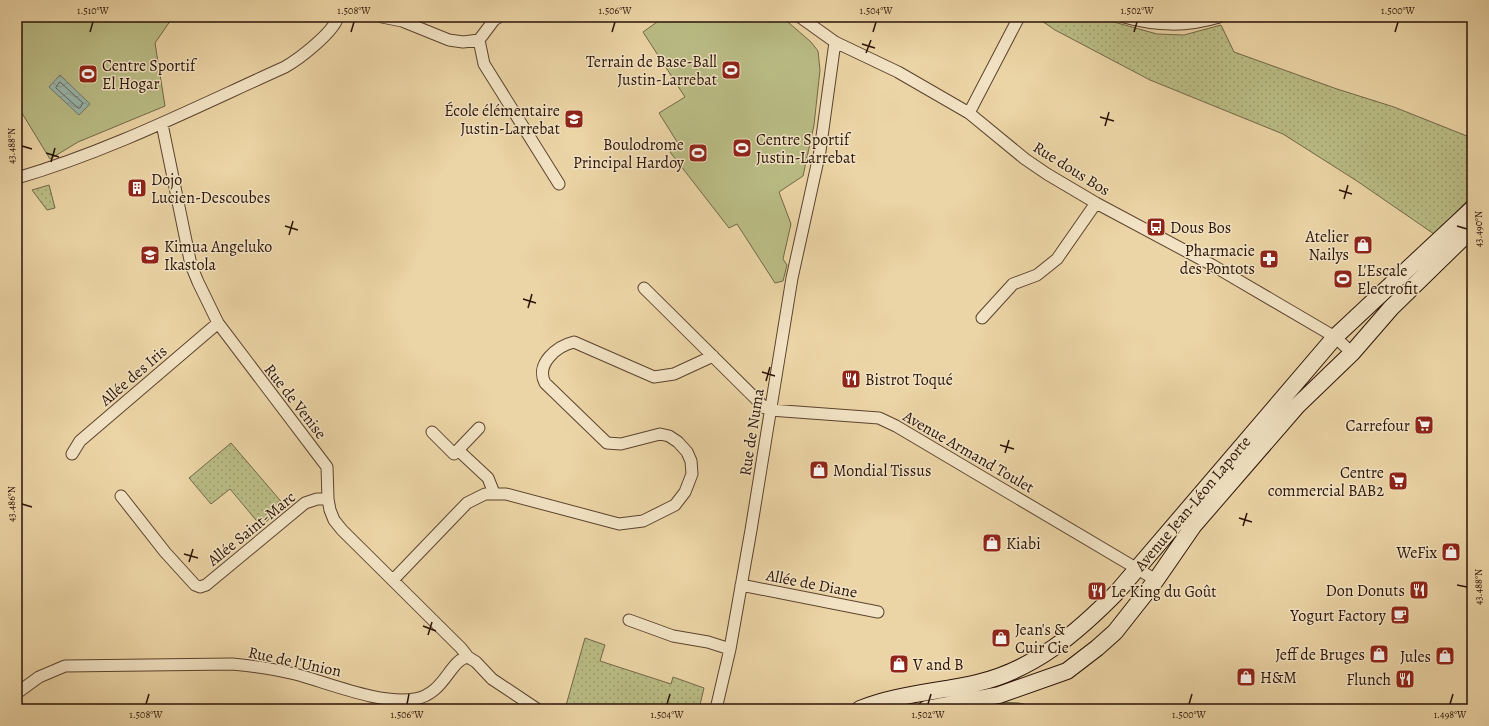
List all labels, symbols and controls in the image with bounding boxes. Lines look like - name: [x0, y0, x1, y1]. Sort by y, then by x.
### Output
- text: 1.510°W: [77, 4, 110, 17]
- text: 1.508°W: [337, 4, 371, 17]
- text: 1.506°W: [598, 4, 632, 17]
- text: 1.504°W: [860, 4, 893, 17]
- text: 1.502°W: [1120, 4, 1154, 17]
- text: 1.500°W: [1381, 4, 1416, 17]
- place label: Terrain de Base-Ball Justin-Larrebat: [586, 51, 717, 91]
- place label: Centre Sportif El Hogar: [102, 55, 198, 95]
- sports icon: Terrain de Base-Ball Justin-Larrebat: [720, 59, 742, 81]
- sports icon: Centre Sportif El Hogar: [77, 63, 99, 85]
- place label: École élémentaire Justin-Larrebat: [444, 100, 560, 140]
- school or university icon: École élémentaire Justin-Larrebat: [563, 108, 585, 130]
- text: 43.488°N: [5, 128, 18, 164]
- place label: Centre Sportif Justin-Larrebat: [756, 129, 856, 169]
- place label: Boulodrome Principal Hardoy: [573, 134, 685, 174]
- street label: Rue dous Bos: [1029, 136, 1114, 201]
- sports icon: Centre Sportif Justin-Larrebat: [731, 137, 753, 159]
- sports icon: Boulodrome Principal Hardoy: [687, 142, 709, 164]
- place label: Dojo Lucien-Descoubes: [151, 169, 270, 209]
- building icon: Dojo Lucien-Descoubes: [126, 177, 148, 199]
- text: 43.490°N: [1472, 211, 1485, 247]
- bus stop icon: Dous Bos: [1145, 216, 1167, 238]
- place label: Dous Bos: [1170, 217, 1231, 239]
- place label: Atelier Nailys: [1304, 226, 1349, 266]
- shop icon: Atelier Nailys: [1352, 234, 1374, 256]
- place label: Kimua Angeluko Ikastola: [164, 236, 272, 276]
- place label: Pharmacie des Pontots: [1180, 240, 1255, 280]
- school or university icon: Kimua Angeluko Ikastola: [139, 244, 161, 266]
- pharmacy icon: Pharmacie des Pontots: [1258, 248, 1280, 270]
- place label: L'Escale Electrofit: [1357, 260, 1418, 300]
- sports icon: L'Escale Electrofit: [1332, 268, 1354, 290]
- street label: Allée des Iris: [95, 340, 172, 412]
- street label: Rue de Venise: [259, 359, 332, 444]
- restaurant icon: Bistrot Toqué: [840, 368, 862, 390]
- place label: Bistrot Toqué: [865, 369, 953, 391]
- street label: Rue de Numa: [734, 386, 770, 477]
- street label: Avenue Armand Toulet: [898, 405, 1038, 498]
- supermarket icon: Carrefour: [1413, 414, 1435, 436]
- place label: Carrefour: [1346, 415, 1410, 437]
- street label: Avenue Jean-Léon Laporte: [1129, 431, 1256, 577]
- shop icon: Mondial Tissus: [808, 459, 830, 481]
- place label: Mondial Tissus: [833, 460, 931, 482]
- place label: Centre commercial BAB2: [1268, 462, 1384, 502]
- supermarket icon: Centre commercial BAB2: [1387, 470, 1409, 492]
- text: 43.486°N: [5, 486, 18, 522]
- street label: Allée Saint-Marc: [202, 486, 301, 572]
- shop icon: Kiabi: [981, 532, 1003, 554]
- place label: Kiabi: [1006, 533, 1041, 555]
- shop icon: WeFix: [1440, 541, 1462, 563]
- place label: WeFix: [1396, 542, 1437, 564]
- street label: Allée de Diane: [763, 564, 859, 604]
- text: 43.488°N: [1472, 569, 1485, 605]
- restaurant icon: Don Donuts: [1408, 579, 1430, 601]
- restaurant icon: Le King du Goût: [1086, 580, 1108, 602]
- place label: Don Donuts: [1325, 580, 1405, 602]
- place label: Le King du Goût: [1111, 581, 1217, 603]
- cafe icon: Yogurt Factory: [1389, 604, 1411, 626]
- place label: Yogurt Factory: [1289, 605, 1387, 627]
- place label: Jean's & Cuir Cie: [1015, 619, 1069, 659]
- shop icon: Jean's & Cuir Cie: [990, 627, 1012, 649]
- street label: Rue de l'Union: [246, 641, 344, 683]
- shop icon: Jeff de Bruges: [1368, 643, 1390, 665]
- place label: Jeff de Bruges: [1275, 644, 1365, 666]
- shop icon: Jules: [1434, 645, 1456, 667]
- place label: Jules: [1400, 646, 1431, 668]
- shop icon: V and B: [888, 653, 910, 675]
- place label: V and B: [912, 654, 963, 676]
- shop icon: H&M: [1235, 666, 1257, 688]
- place label: H&M: [1260, 667, 1297, 689]
- restaurant icon: Flunch: [1394, 668, 1416, 690]
- place label: Flunch: [1346, 669, 1391, 691]
- text: 1.508°W: [129, 708, 163, 721]
- text: 1.506°W: [390, 708, 424, 721]
- text: 1.504°W: [651, 708, 684, 721]
- text: 1.502°W: [911, 708, 945, 721]
- text: 1.500°W: [1172, 708, 1207, 721]
- text: 1.498°W: [1434, 708, 1467, 721]

